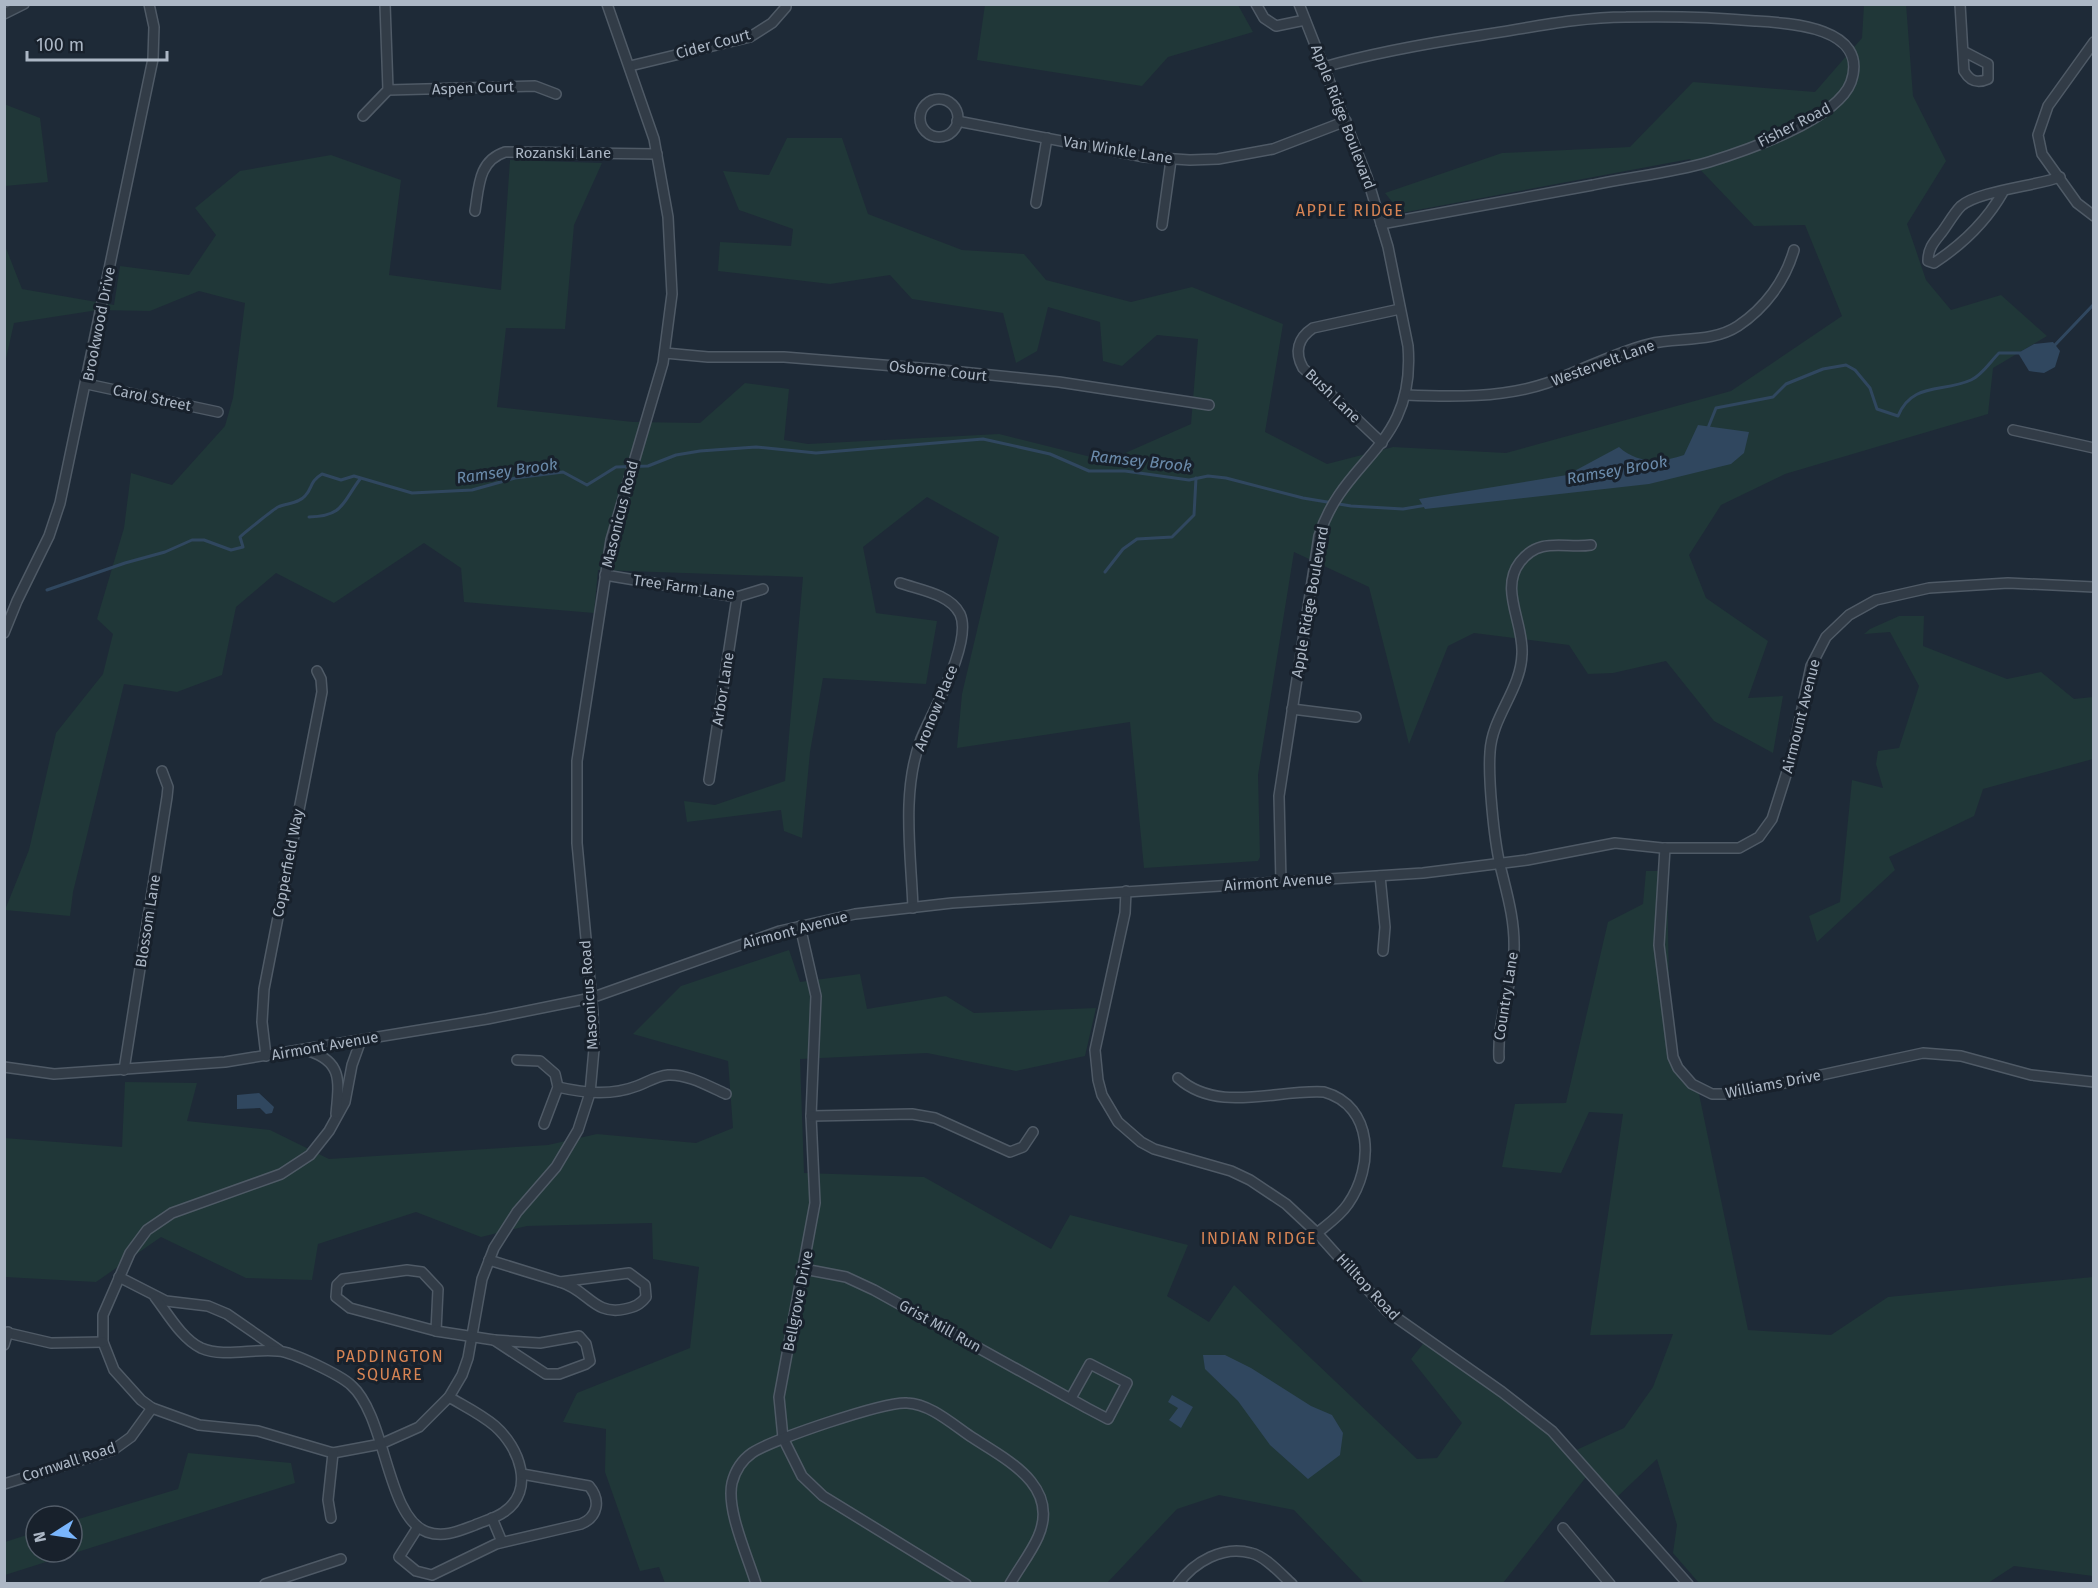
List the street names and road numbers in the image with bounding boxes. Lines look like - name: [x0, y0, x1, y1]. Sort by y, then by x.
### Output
- street label: Cider Court: [674, 25, 753, 63]
- street label: Apple Ridge Boulevard: [1307, 42, 1379, 192]
- street label: Aspen Court: [432, 78, 515, 98]
- street label: Fisher Road: [1755, 99, 1833, 151]
- street label: Van Winkle Lane: [1062, 132, 1174, 168]
- street label: Rozanski Lane: [515, 144, 611, 162]
- street label: Brookwood Drive: [79, 265, 119, 383]
- street label: Westervelt Lane: [1549, 336, 1657, 390]
- street label: Osborne Court: [888, 357, 989, 385]
- street label: Bush Lane: [1302, 365, 1364, 427]
- street label: Carol Street: [111, 381, 193, 415]
- street label: Masonicus Road: [598, 459, 642, 569]
- street label: Apple Ridge Boulevard: [1288, 525, 1332, 679]
- street label: Tree Farm Lane: [632, 571, 736, 603]
- street label: Arbor Lane: [708, 651, 738, 727]
- street label: Airmount Avenue: [1778, 657, 1824, 775]
- street label: Aronow Place: [911, 662, 961, 754]
- street label: Copperfield Way: [269, 807, 307, 919]
- street label: Airmont Avenue: [1223, 869, 1333, 895]
- street label: Blossom Lane: [132, 873, 164, 969]
- street label: Airmont Avenue: [740, 907, 850, 953]
- street label: Masonicus Road: [576, 940, 602, 1050]
- street label: Country Lane: [1490, 950, 1522, 1042]
- street label: Airmont Avenue: [270, 1028, 380, 1064]
- street label: Williams Drive: [1724, 1066, 1822, 1102]
- street label: Bellgrove Drive: [779, 1249, 817, 1353]
- street label: Hilltop Road: [1333, 1250, 1403, 1324]
- street label: Grist Mill Run: [896, 1296, 984, 1356]
- street label: Cornwall Road: [20, 1438, 118, 1486]

